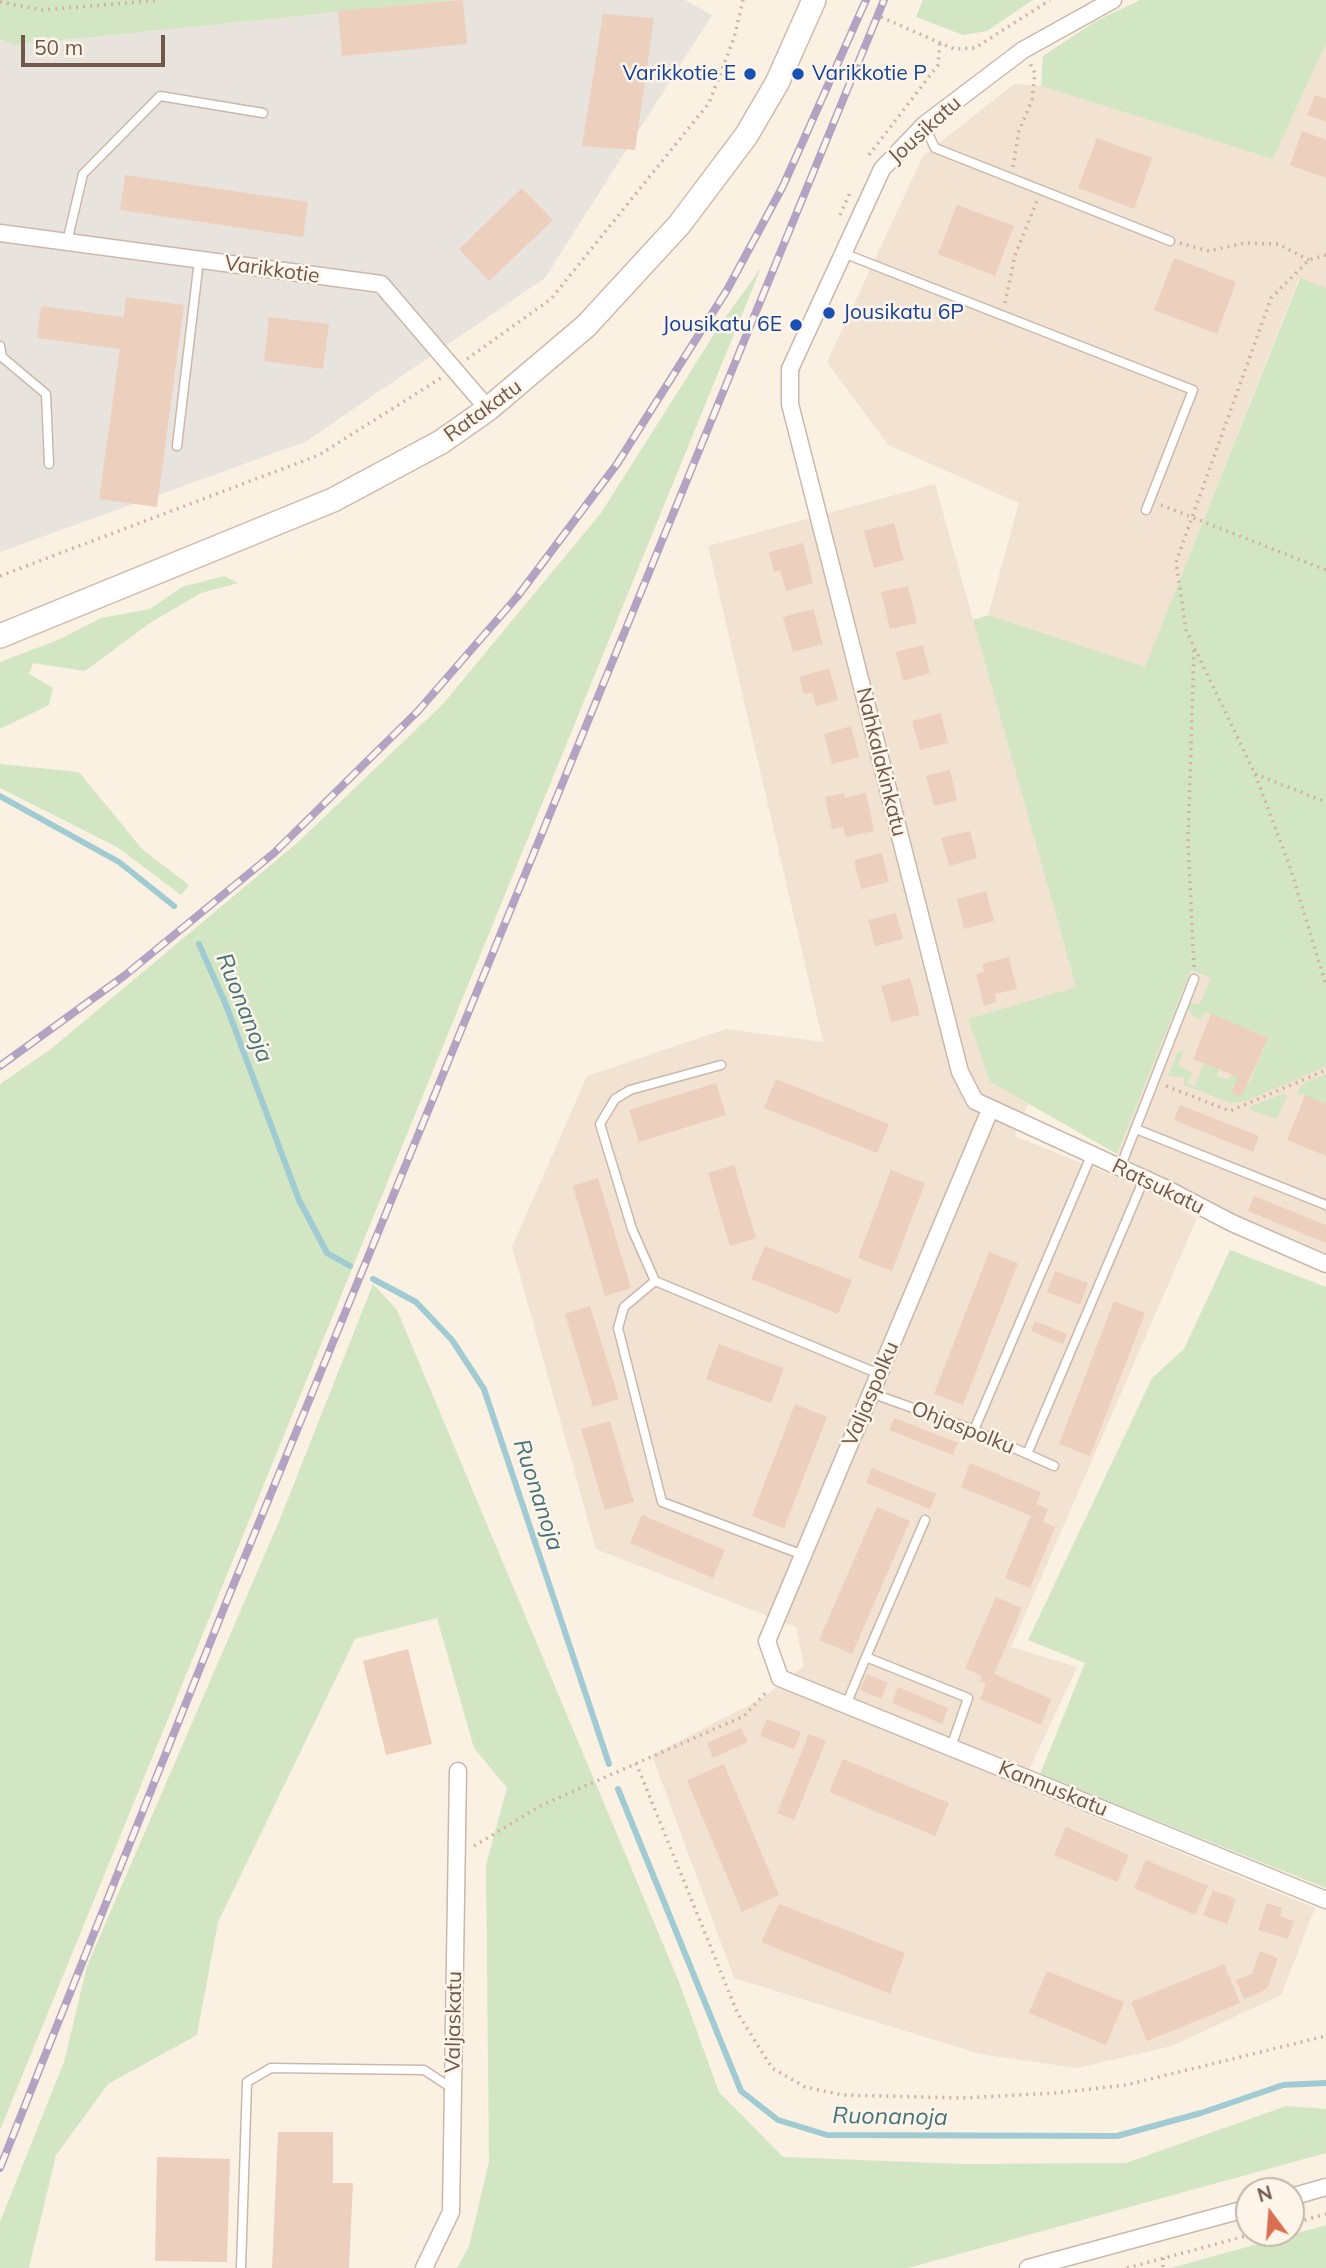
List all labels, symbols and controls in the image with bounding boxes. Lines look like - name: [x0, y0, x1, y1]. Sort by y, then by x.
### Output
- scale bar: [24, 21, 168, 65]
- text: 50 m: [34, 34, 83, 60]
- place label: Varikkotie E: [622, 61, 736, 87]
- place label: Varikkotie P: [812, 61, 927, 87]
- marker: Varikkotie E: [742, 66, 758, 82]
- marker: Varikkotie P: [790, 66, 806, 82]
- street label: Jousikatu: [883, 91, 967, 169]
- street label: Varikkotie: [223, 251, 321, 289]
- place label: Jousikatu 6P: [843, 300, 964, 326]
- marker: Jousikatu 6P: [821, 305, 837, 321]
- place label: Jousikatu 6E: [662, 312, 782, 338]
- marker: Jousikatu 6E: [788, 317, 804, 333]
- street label: Ratakatu: [439, 374, 527, 448]
- street label: Nahkalakinkatu: [850, 685, 912, 839]
- water label: Ruonanoja: [210, 949, 278, 1067]
- street label: Ratsukatu: [1108, 1154, 1208, 1220]
- street label: Valjaspolku: [838, 1338, 904, 1450]
- street label: Ohjaspolku: [908, 1396, 1018, 1460]
- water label: Ruonanoja: [507, 1436, 569, 1554]
- street label: Kannuskatu: [995, 1756, 1111, 1822]
- street label: Valjaskatu: [441, 1971, 467, 2073]
- water label: Ruonanoja: [832, 2102, 948, 2132]
- north arrow: [1235, 2177, 1305, 2247]
- text: N: [1255, 2180, 1275, 2207]

